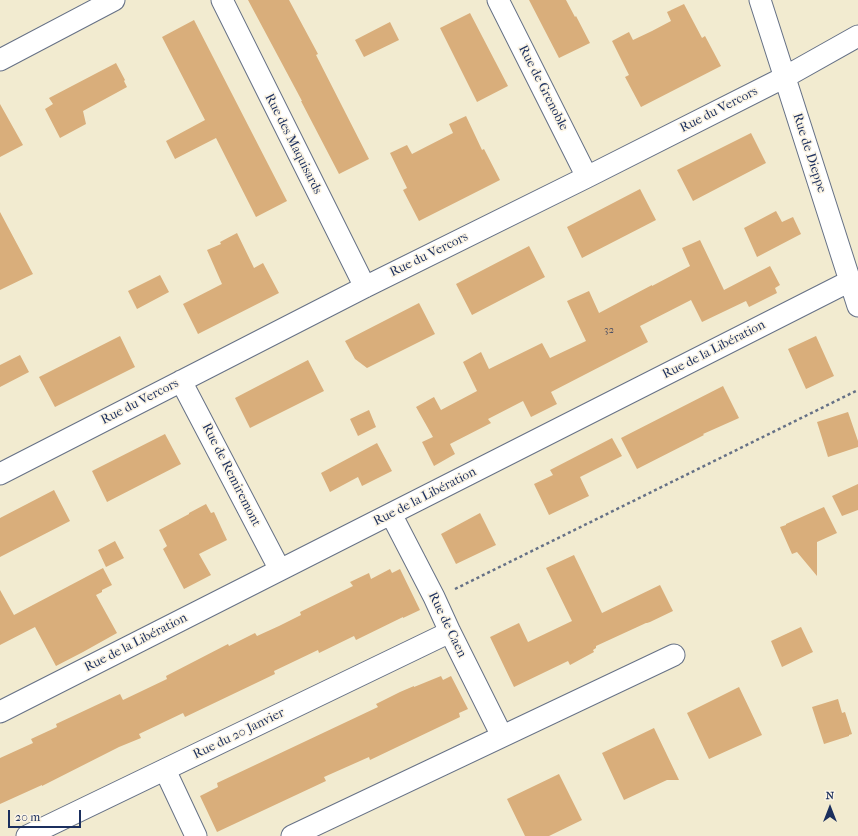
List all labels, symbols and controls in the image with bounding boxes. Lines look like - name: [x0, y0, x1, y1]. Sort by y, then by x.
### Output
- street label: Rue de Grenoble: [515, 43, 571, 133]
- street label: Rue du Vercors: [678, 84, 760, 136]
- street label: Rue des Maquisards: [261, 91, 325, 197]
- street label: Rue de Dieppe: [789, 111, 829, 195]
- street label: Rue du Vercors: [387, 229, 471, 281]
- street label: Rue de la Libération: [660, 317, 768, 383]
- house number: 32: [604, 323, 614, 337]
- street label: Rue du Vercors: [99, 376, 181, 428]
- street label: Rue de Remiremont: [198, 421, 264, 529]
- street label: Rue de la Libération: [371, 464, 479, 530]
- street label: Rue de Caen: [424, 590, 470, 660]
- street label: Rue de la Libération: [82, 610, 190, 676]
- street label: Rue du 20 Janvier: [191, 705, 287, 763]
- north arrow: [810, 788, 850, 828]
- text: N: [826, 789, 834, 802]
- scale bar: [10, 802, 83, 828]
- text: 20 m: [15, 810, 40, 824]

